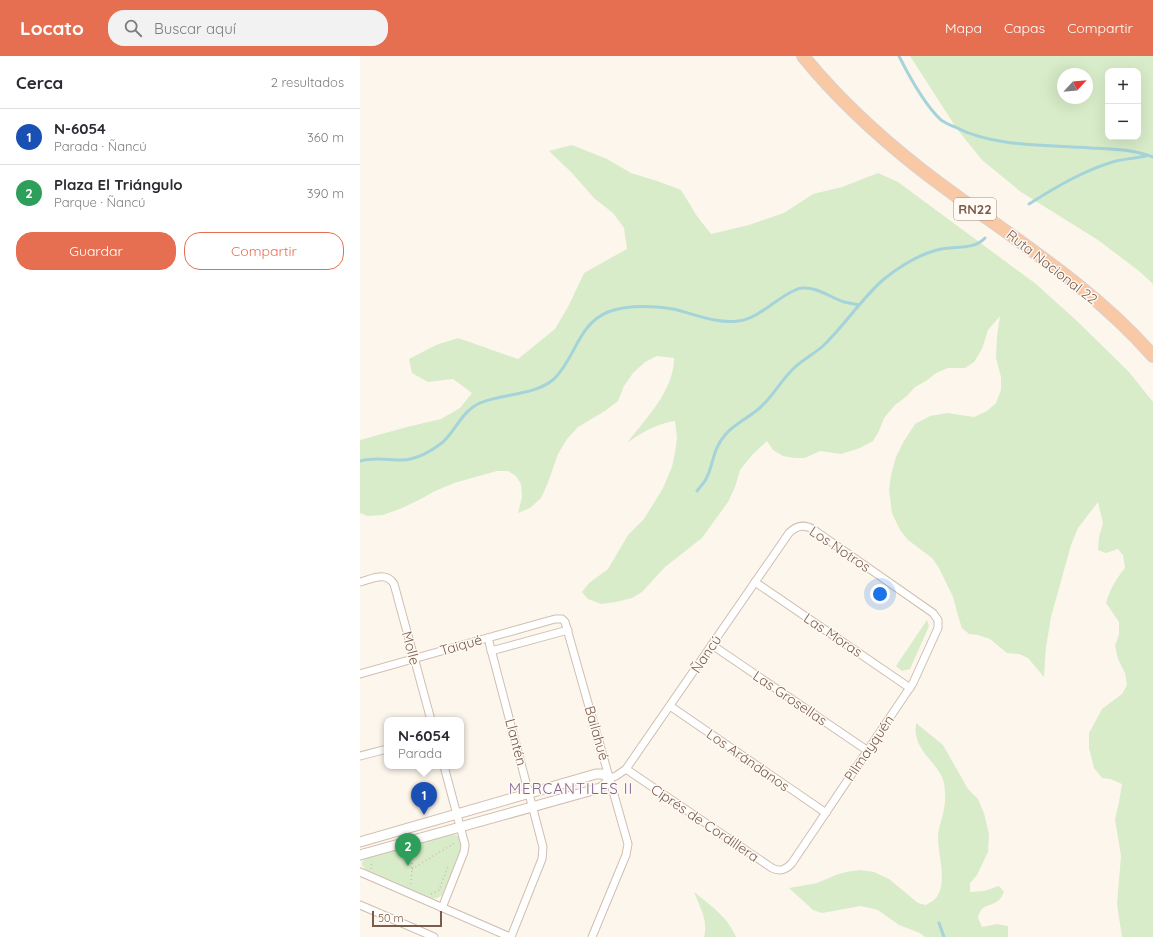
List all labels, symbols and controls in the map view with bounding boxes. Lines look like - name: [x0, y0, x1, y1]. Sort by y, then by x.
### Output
- search box: [108, 10, 388, 46]
- text: Locato: [20, 16, 84, 40]
- icon: search: [122, 17, 144, 39]
- text: Buscar aquí: [154, 19, 236, 38]
- text: Mapa: [945, 19, 982, 37]
- text: Capas: [1004, 19, 1045, 37]
- text: Compartir: [1067, 19, 1133, 37]
- north arrow: [1057, 68, 1093, 104]
- map controls: [1105, 68, 1141, 140]
- button: +: [1105, 68, 1141, 104]
- text: Cerca: [16, 72, 63, 93]
- text: 2 resultados: [271, 74, 344, 90]
- button: −: [1105, 104, 1141, 140]
- text: N-6054: [54, 119, 106, 138]
- text: 1: [26, 129, 32, 145]
- text: 360 m: [307, 129, 344, 145]
- text: Parada · Ñancú: [54, 138, 147, 154]
- text: Plaza El Triángulo: [54, 175, 183, 194]
- text: 2: [25, 185, 33, 201]
- text: 390 m: [307, 185, 344, 201]
- text: Parque · Ñancú: [54, 194, 146, 210]
- road number: RN22: [954, 198, 996, 220]
- street label: Ruta Nacional 22: [1003, 226, 1101, 308]
- button: Guardar: [16, 232, 176, 270]
- button: Compartir: [184, 232, 344, 270]
- street label: Los Notros: [806, 522, 874, 576]
- your location: [870, 584, 890, 604]
- street label: Las Moras: [800, 609, 866, 661]
- street label: Molle: [398, 629, 424, 667]
- street label: Taiqué: [438, 630, 484, 660]
- street label: Ñancú: [687, 632, 725, 676]
- street label: Las Grosellas: [750, 667, 830, 729]
- street label: Bailahué: [581, 704, 613, 763]
- street label: Pilmayquén: [840, 711, 898, 785]
- popup: [384, 717, 464, 769]
- street label: Llantén: [501, 717, 531, 767]
- street label: Los Arándanos: [703, 725, 793, 795]
- text: N-6054: [398, 726, 450, 745]
- text: Parada: [398, 745, 442, 761]
- district label: MERCANTILES II: [509, 779, 633, 798]
- street label: Ciprés de Cordillera: [648, 780, 762, 866]
- pin: 1: [411, 782, 437, 815]
- pin: 2: [395, 833, 421, 866]
- scale bar: [372, 909, 442, 928]
- text: 50 m: [378, 911, 404, 925]

